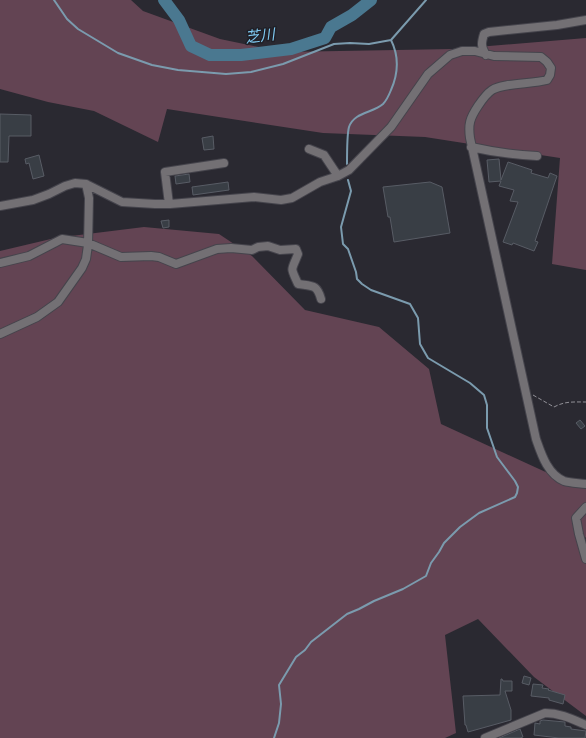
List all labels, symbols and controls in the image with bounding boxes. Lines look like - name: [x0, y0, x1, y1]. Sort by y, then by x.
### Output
- water label: 芝川: [244, 23, 278, 49]

